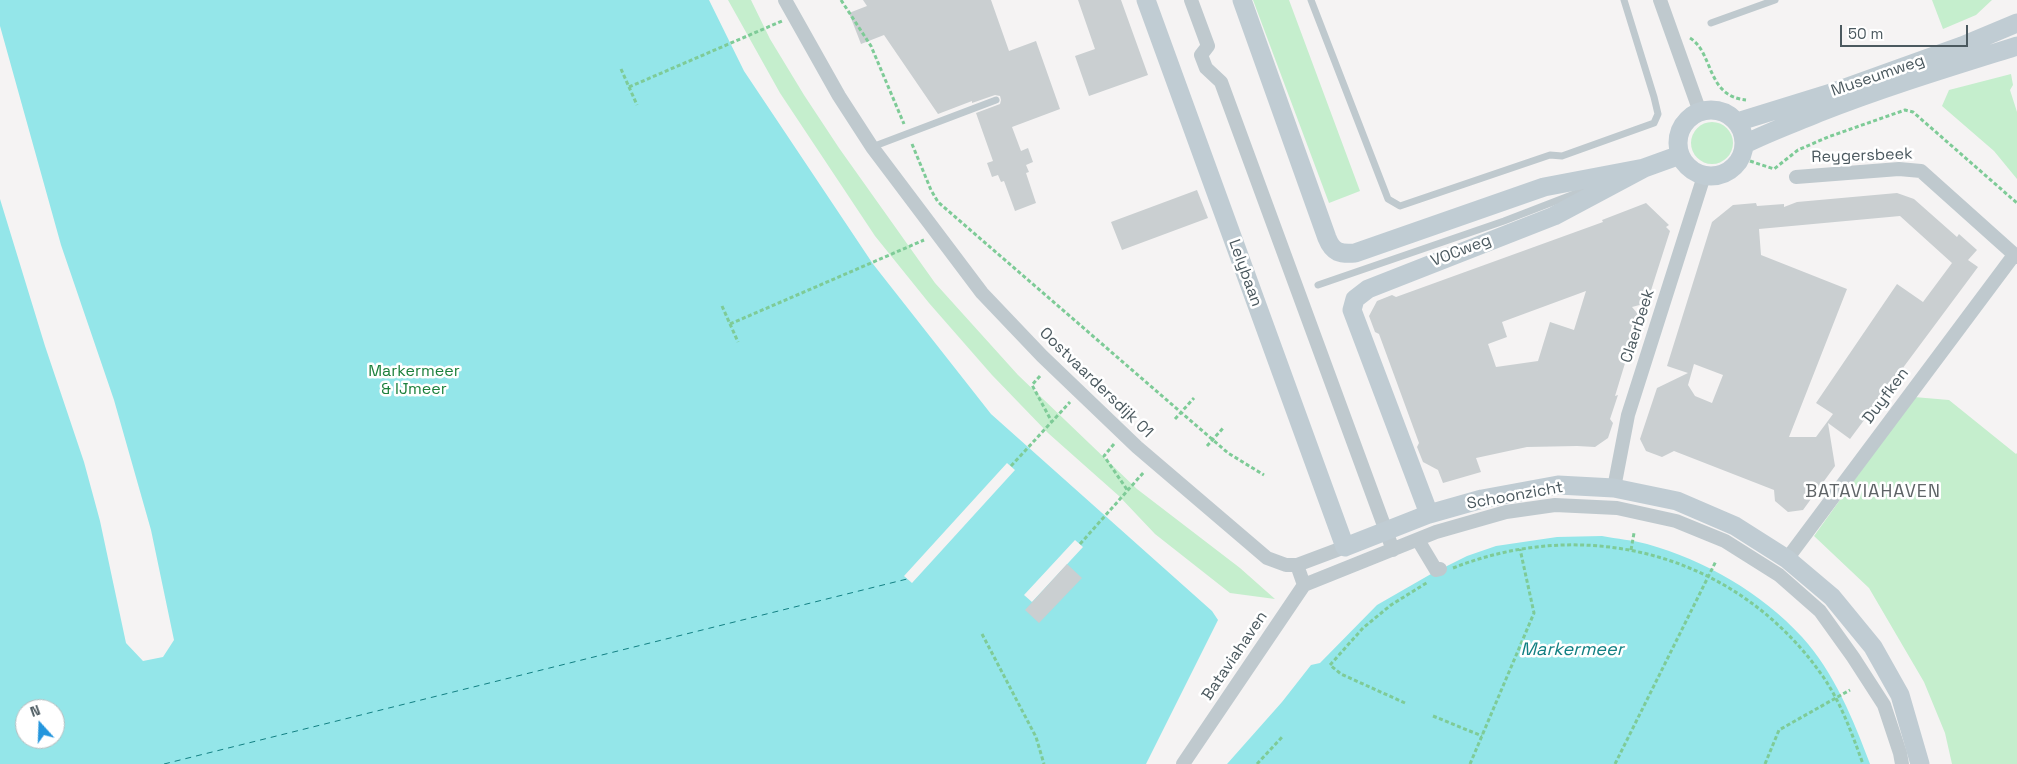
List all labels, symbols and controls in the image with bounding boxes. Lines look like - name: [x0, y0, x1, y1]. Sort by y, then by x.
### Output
- scale bar: [1842, 15, 1970, 47]
- text: 50 m: [1848, 24, 1883, 43]
- street label: Museumweg: [1829, 51, 1927, 101]
- street label: Reygersbeek: [1811, 145, 1913, 167]
- street label: VOCweg: [1428, 231, 1494, 271]
- street label: Lelybaan: [1224, 237, 1266, 309]
- street label: Claerbeek: [1617, 287, 1659, 365]
- street label: Oostvaardersdijk 01: [1035, 324, 1157, 442]
- park label: Markermeer & IJmeer: [368, 362, 460, 400]
- street label: Duyfken: [1859, 364, 1913, 428]
- street label: Schoonzicht: [1465, 478, 1565, 514]
- district label: BATAVIAHAVEN: [1804, 481, 1942, 503]
- street label: Bataviahaven: [1198, 608, 1272, 704]
- water label: Markermeer: [1521, 639, 1623, 661]
- north arrow: [15, 699, 65, 749]
- text: N: [28, 701, 43, 721]

